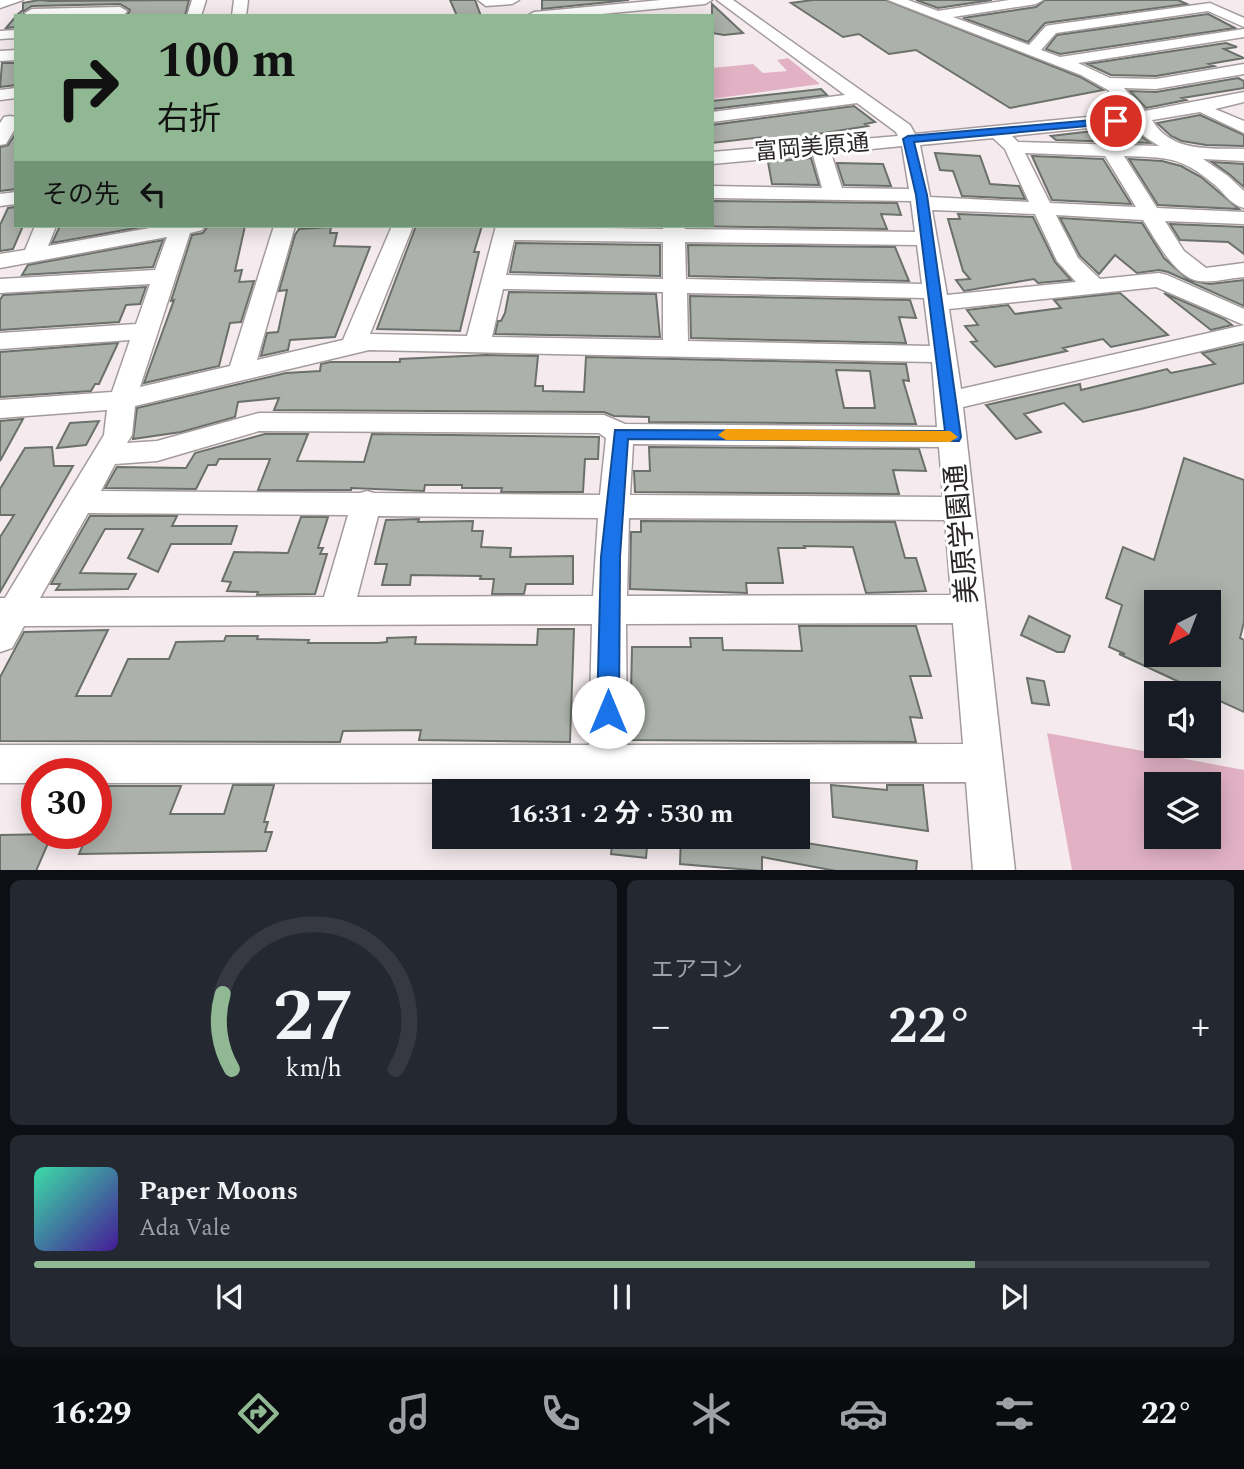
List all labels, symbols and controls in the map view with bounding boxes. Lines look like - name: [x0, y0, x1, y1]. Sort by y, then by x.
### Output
- text: 100 m: [157, 24, 296, 99]
- icon: right: [42, 42, 133, 133]
- pin: [1086, 91, 1146, 151]
- text: 右折: [157, 95, 221, 144]
- icon: arrive: [1097, 102, 1135, 140]
- street label: 富岡美原通: [753, 126, 871, 170]
- text: その先: [42, 175, 120, 215]
- icon: left: [134, 175, 172, 213]
- street label: 美原学園通: [934, 462, 990, 606]
- north arrow: [1144, 590, 1222, 667]
- map controls: [1144, 590, 1221, 849]
- position arrow: [571, 675, 645, 749]
- button: sound: [1144, 681, 1221, 758]
- speed limit sign: 30: [21, 758, 112, 849]
- button: layers: [1144, 772, 1221, 849]
- text: 16:31 · 2 分 · 530 m: [508, 794, 734, 834]
- text: エアコン: [651, 953, 743, 988]
- text: 27: [273, 962, 354, 1073]
- text: 22°: [888, 987, 973, 1066]
- text: −: [651, 998, 670, 1056]
- text: +: [1191, 998, 1210, 1056]
- text: km/h: [285, 1049, 342, 1087]
- text: Paper Moons: [139, 1171, 298, 1211]
- text: Ada Vale: [139, 1211, 231, 1246]
- icon: previous: [211, 1278, 249, 1316]
- icon: pause: [603, 1278, 641, 1316]
- icon: next: [995, 1278, 1033, 1316]
- text: 16:29: [51, 1389, 131, 1438]
- icon: directions: [234, 1389, 283, 1438]
- icon: music: [385, 1389, 434, 1438]
- icon: phone: [536, 1389, 585, 1438]
- icon: climate: [687, 1389, 736, 1438]
- icon: car: [839, 1389, 888, 1438]
- icon: filters: [990, 1389, 1039, 1438]
- text: 22°: [1141, 1389, 1193, 1438]

